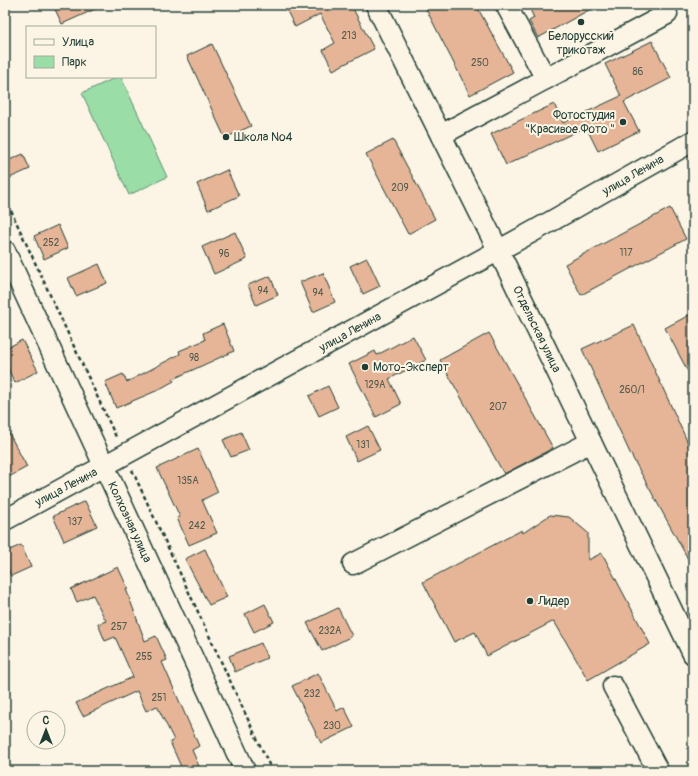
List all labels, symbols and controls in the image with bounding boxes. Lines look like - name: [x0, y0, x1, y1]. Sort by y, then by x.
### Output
- marker: Белорусский трикотаж: [576, 17, 586, 27]
- legend: [26, 26, 156, 78]
- place label: Белорусский трикотаж: [548, 29, 614, 58]
- house number: 213: [341, 30, 357, 42]
- text: Улица: [62, 35, 94, 50]
- text: Парк: [62, 55, 87, 70]
- house number: 250: [471, 57, 489, 69]
- house number: 86: [633, 66, 644, 78]
- place label: Фотостудия "Красивое Фото ": [525, 108, 615, 137]
- marker: Фотостудия "Красивое Фото ": [618, 117, 628, 127]
- place label: Школа №4: [234, 130, 293, 145]
- marker: Школа №4: [221, 132, 231, 142]
- street label: улица Ленина: [599, 152, 667, 200]
- house number: 209: [391, 182, 409, 194]
- house number: 252: [43, 237, 60, 249]
- house number: 117: [619, 247, 633, 259]
- house number: 96: [219, 248, 230, 260]
- street label: Отдельская улица: [509, 283, 564, 375]
- house number: 94: [258, 285, 269, 297]
- house number: 94: [313, 287, 324, 299]
- street label: улица Ленина: [316, 309, 384, 356]
- house number: 98: [189, 352, 199, 364]
- place label: Мото-Эксперт: [373, 360, 449, 375]
- marker: Мото-Эксперт: [360, 362, 370, 372]
- house number: 129А: [364, 379, 386, 391]
- house number: 260/1: [619, 384, 645, 396]
- house number: 207: [489, 401, 508, 413]
- house number: 131: [356, 439, 370, 451]
- street label: улица Ленина: [32, 465, 100, 511]
- house number: 135А: [177, 475, 199, 487]
- street label: Колхозная улица: [104, 479, 155, 565]
- house number: 137: [68, 516, 83, 528]
- house number: 242: [189, 520, 206, 532]
- place label: Лидер: [537, 594, 570, 609]
- marker: Лидер: [525, 596, 535, 606]
- house number: 257: [111, 621, 128, 633]
- house number: 232А: [319, 625, 342, 637]
- house number: 255: [136, 651, 152, 663]
- house number: 232: [304, 688, 321, 700]
- house number: 251: [152, 692, 167, 704]
- north arrow: [26, 710, 66, 750]
- text: С: [43, 714, 50, 727]
- house number: 230: [323, 720, 341, 732]

